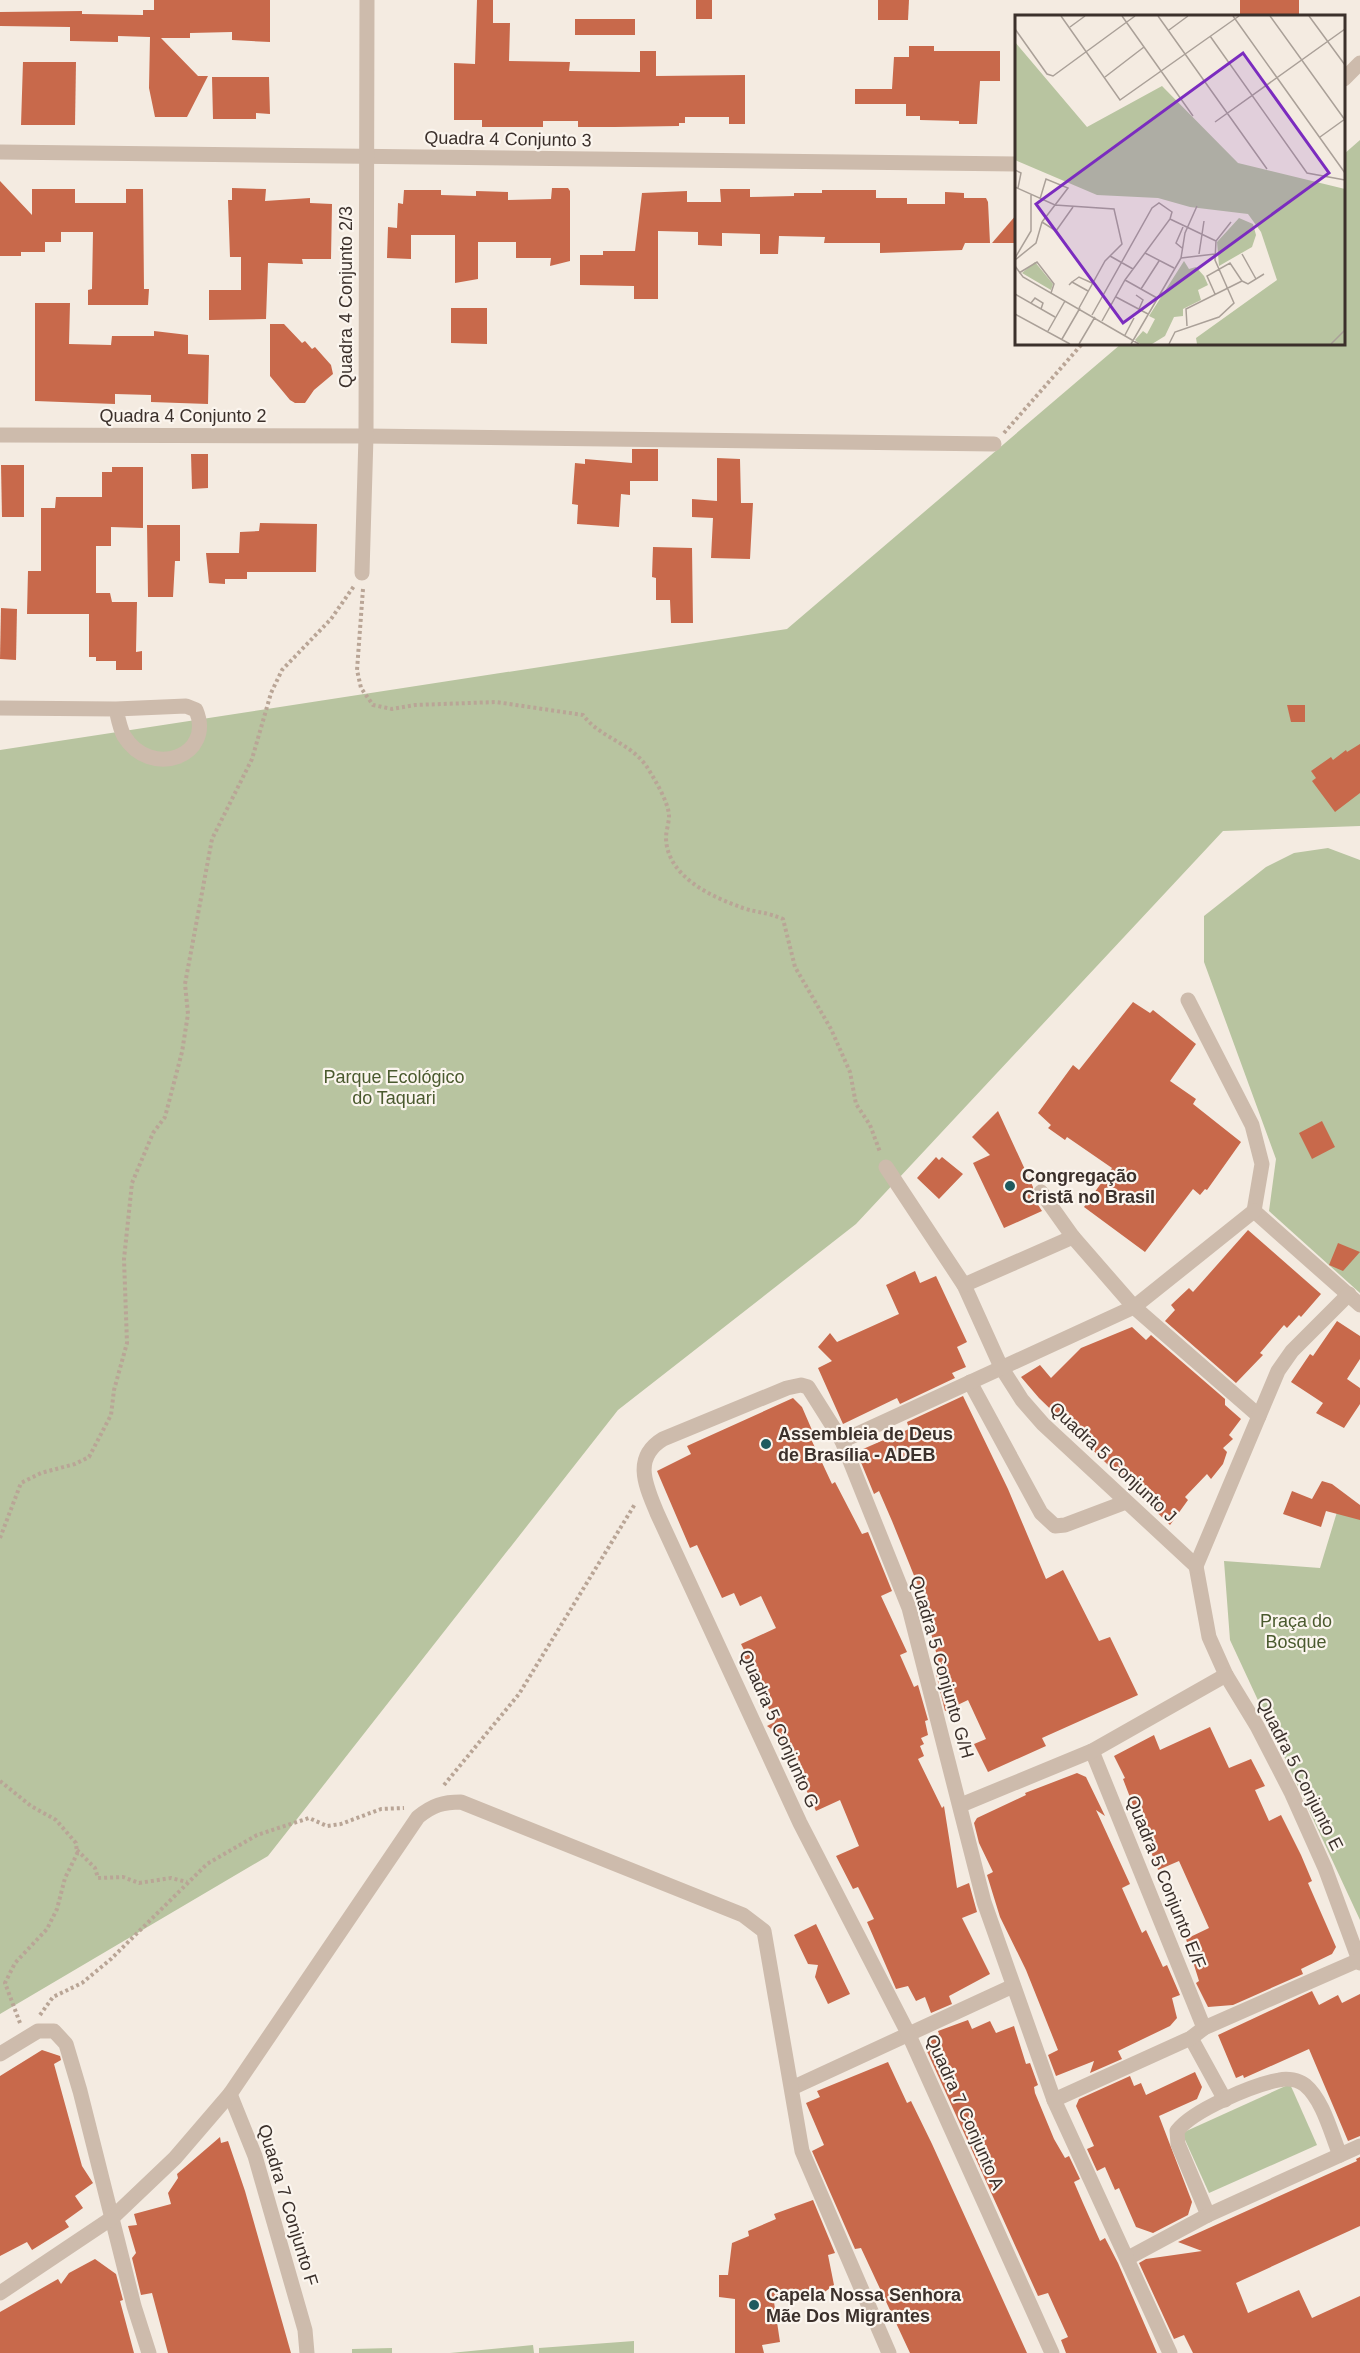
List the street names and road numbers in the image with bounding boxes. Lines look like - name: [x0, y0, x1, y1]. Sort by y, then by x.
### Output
- street label: Quadra 4 Conjunto 3: [424, 128, 592, 150]
- street label: Quadra 4 Conjunto 2/3: [336, 206, 356, 388]
- street label: Quadra 4 Conjunto 2: [99, 406, 267, 426]
- street label: Quadra 5 Conjunto J: [1045, 1398, 1181, 1526]
- street label: Quadra 5 Conjunto G/H: [906, 1573, 978, 1761]
- street label: Quadra 5 Conjunto G: [735, 1647, 823, 1811]
- street label: Quadra 5 Conjunto E: [1253, 1694, 1347, 1854]
- street label: Quadra 5 Conjunto E/F: [1122, 1792, 1210, 1972]
- street label: Quadra 7 Conjunto A: [922, 2031, 1008, 2193]
- street label: Quadra 7 Conjunto F: [254, 2122, 322, 2288]

